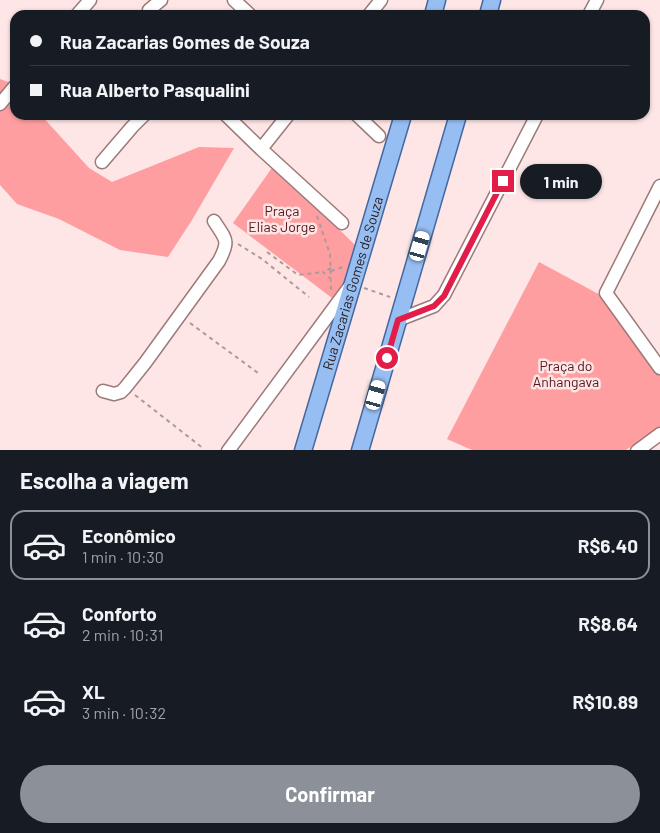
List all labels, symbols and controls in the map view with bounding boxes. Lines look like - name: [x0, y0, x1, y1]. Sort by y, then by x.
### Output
- text: Rua Zacarias Gomes de Souza: [60, 30, 310, 53]
- text: Rua Alberto Pasqualini: [60, 78, 250, 101]
- callout: 1 min: [520, 164, 603, 198]
- route end: [492, 170, 514, 192]
- text: 1 min: [543, 172, 579, 191]
- street label: Rua Zacarias Gomes de Souza: [319, 194, 386, 372]
- park label: Praça Elias Jorge: [248, 202, 316, 235]
- car: [408, 230, 431, 262]
- route start: [376, 347, 398, 369]
- park label: Praça do Anhangava: [533, 357, 599, 390]
- car: [364, 379, 387, 411]
- text: Escolha a viagem: [20, 467, 189, 493]
- icon: car: [22, 523, 67, 568]
- text: Econômico: [82, 524, 176, 547]
- text: R$6.40: [578, 534, 638, 557]
- text: 1 min · 10:30: [82, 547, 164, 566]
- icon: car: [22, 601, 67, 646]
- text: Conforto: [82, 602, 157, 625]
- text: R$8.64: [578, 612, 638, 635]
- text: 2 min · 10:31: [82, 625, 163, 644]
- icon: car: [22, 679, 67, 724]
- text: XL: [82, 680, 105, 703]
- text: R$10.89: [572, 690, 638, 713]
- text: 3 min · 10:32: [82, 703, 166, 722]
- button: Confirmar: [20, 765, 640, 823]

